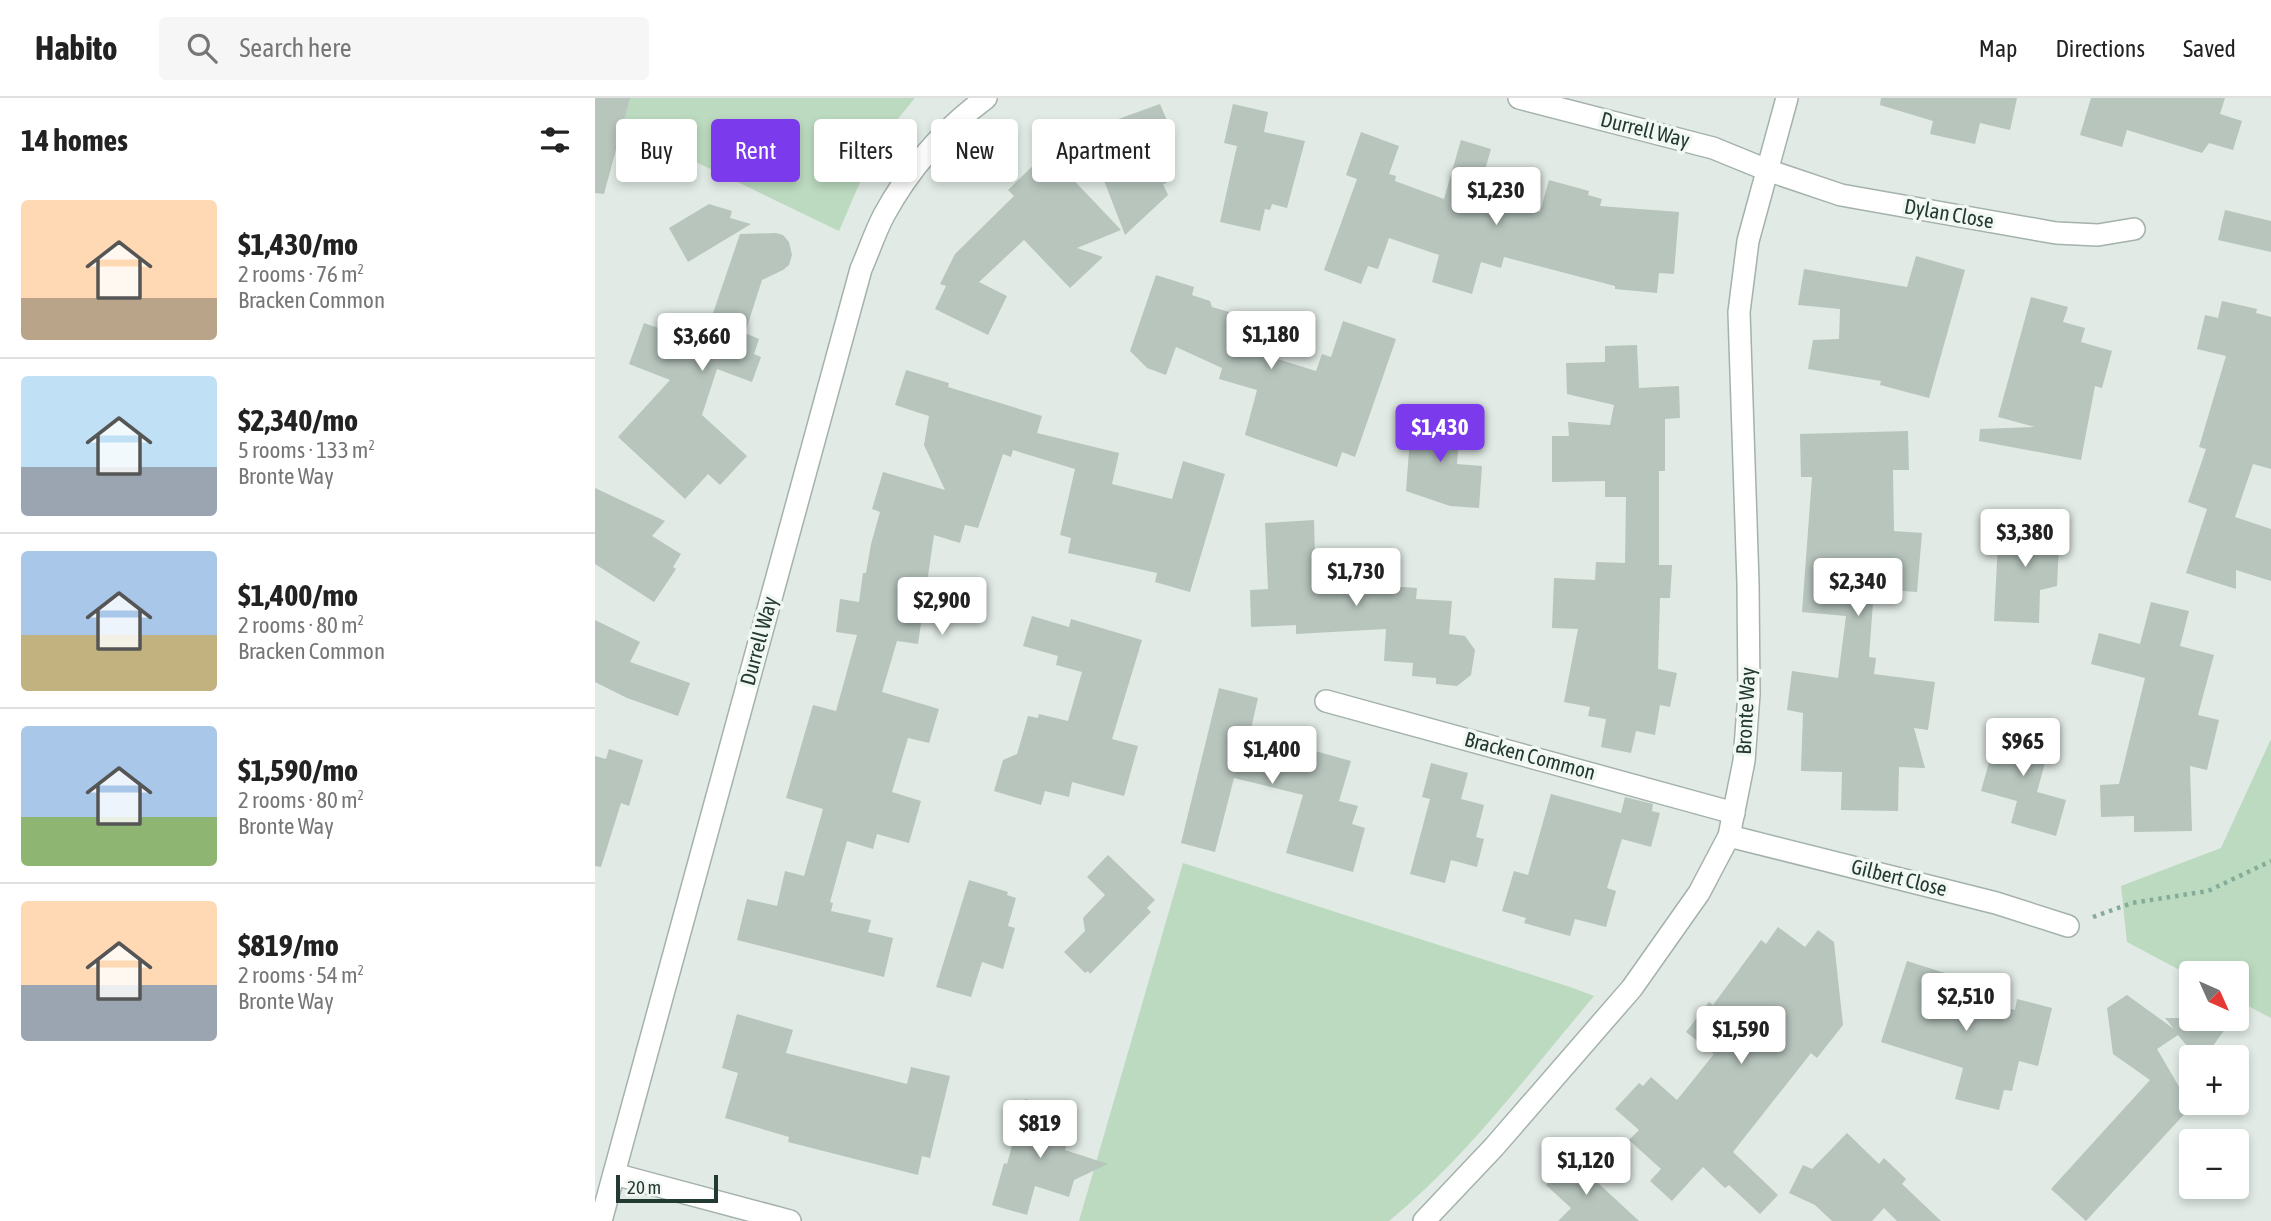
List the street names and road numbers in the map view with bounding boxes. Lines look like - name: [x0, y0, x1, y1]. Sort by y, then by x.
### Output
- street label: Durrell Way: [1598, 106, 1693, 152]
- street label: Dylan Close: [1903, 193, 1996, 233]
- street label: Durrell Way: [735, 593, 781, 688]
- street label: Bronte Way: [1731, 666, 1759, 755]
- street label: Bracken Common: [1462, 726, 1598, 784]
- street label: Gilbert Close: [1849, 854, 1949, 900]

